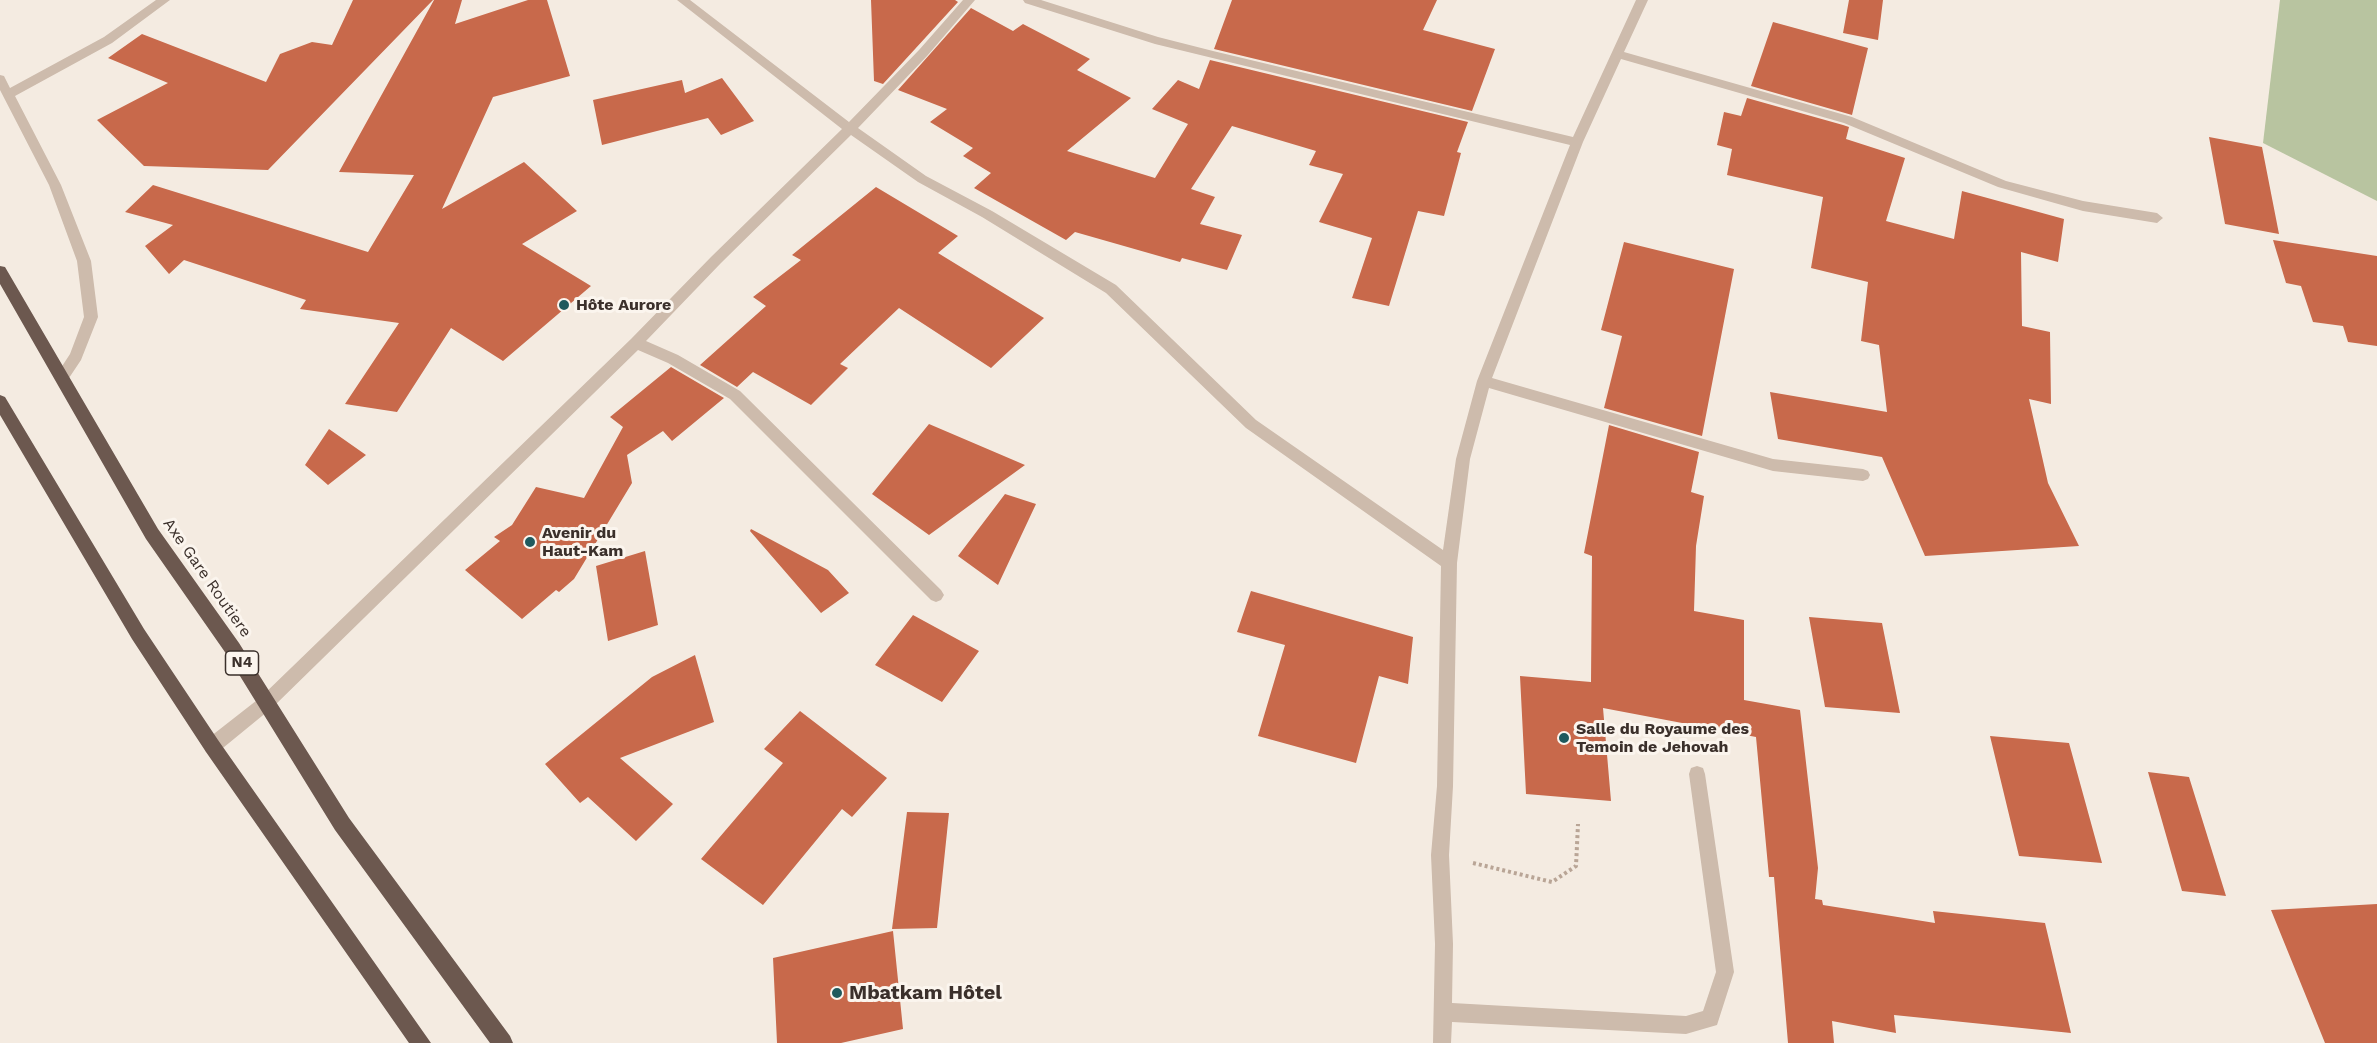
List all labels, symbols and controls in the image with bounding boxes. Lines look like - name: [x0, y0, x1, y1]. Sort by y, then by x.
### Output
- place label: Hôte Aurore: [576, 295, 671, 315]
- marker: Hôte Aurore: [557, 298, 571, 312]
- street label: Axe Gare Routiere: [159, 515, 255, 641]
- place label: Avenir du Haut-Kam: [542, 523, 623, 561]
- marker: Avenir du Haut-Kam: [523, 535, 537, 549]
- road number: N4: [226, 651, 258, 675]
- place label: Salle du Royaume des Temoin de Jehovah: [1576, 719, 1749, 757]
- marker: Salle du Royaume des Temoin de Jehovah: [1557, 731, 1571, 745]
- place label: Mbatkam Hôtel: [849, 981, 1002, 1005]
- marker: Mbatkam Hôtel: [830, 986, 844, 1000]

